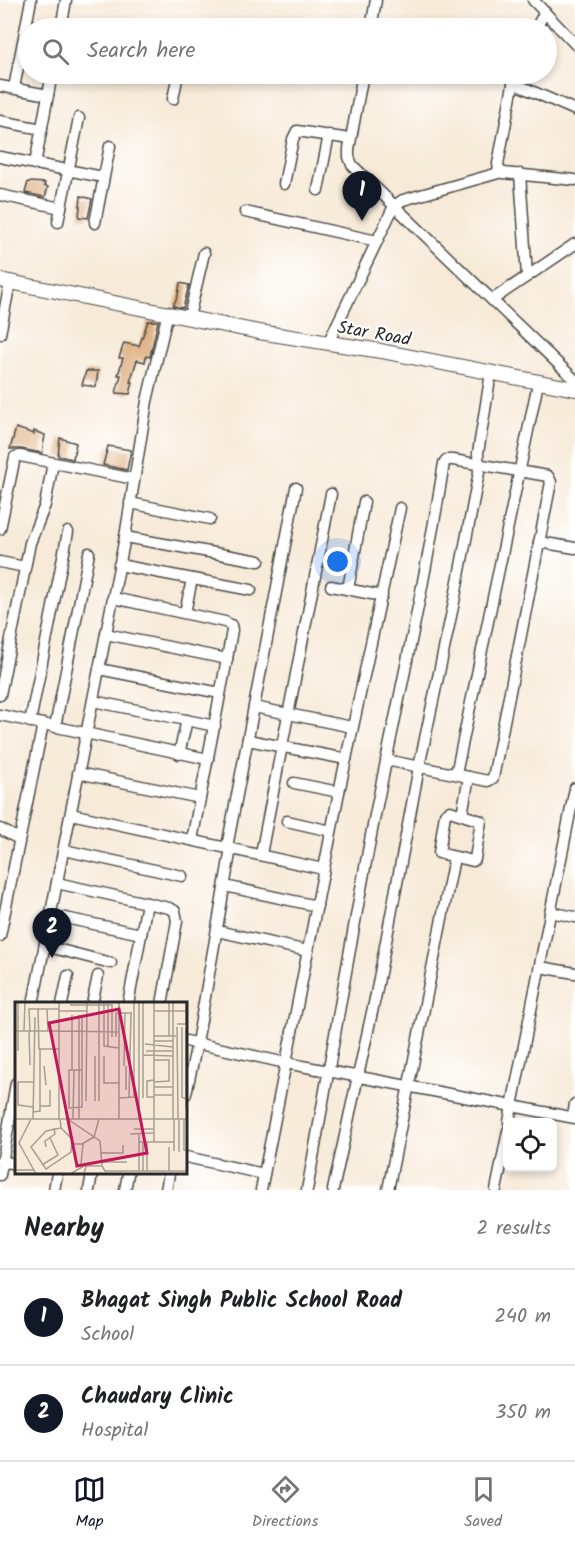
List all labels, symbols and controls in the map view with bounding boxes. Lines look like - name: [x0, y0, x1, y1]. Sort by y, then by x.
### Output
- search box: [18, 18, 557, 84]
- text: Search here: [87, 34, 195, 69]
- icon: search: [39, 35, 72, 68]
- pin: 1: [342, 172, 382, 221]
- street label: Star Road: [335, 314, 414, 355]
- your location: [323, 547, 352, 576]
- pin: 2: [32, 908, 72, 958]
- inset map: [15, 1002, 188, 1175]
- map controls: [503, 1118, 557, 1172]
- button: locate: [503, 1118, 557, 1172]
- text: Nearby: [24, 1208, 104, 1250]
- text: 2 results: [476, 1213, 551, 1245]
- text: Bhagat Singh Public School Road: [81, 1284, 402, 1319]
- text: 1: [40, 1301, 47, 1333]
- text: 240 m: [494, 1301, 551, 1333]
- text: School: [81, 1319, 134, 1351]
- text: Chaudary Clinic: [81, 1380, 234, 1415]
- text: 2: [38, 1397, 49, 1429]
- text: 350 m: [495, 1397, 551, 1429]
- text: Hospital: [81, 1415, 148, 1447]
- tab: Map: [73, 1473, 106, 1534]
- tab: Directions: [252, 1473, 318, 1534]
- tab: Saved: [464, 1473, 502, 1534]

